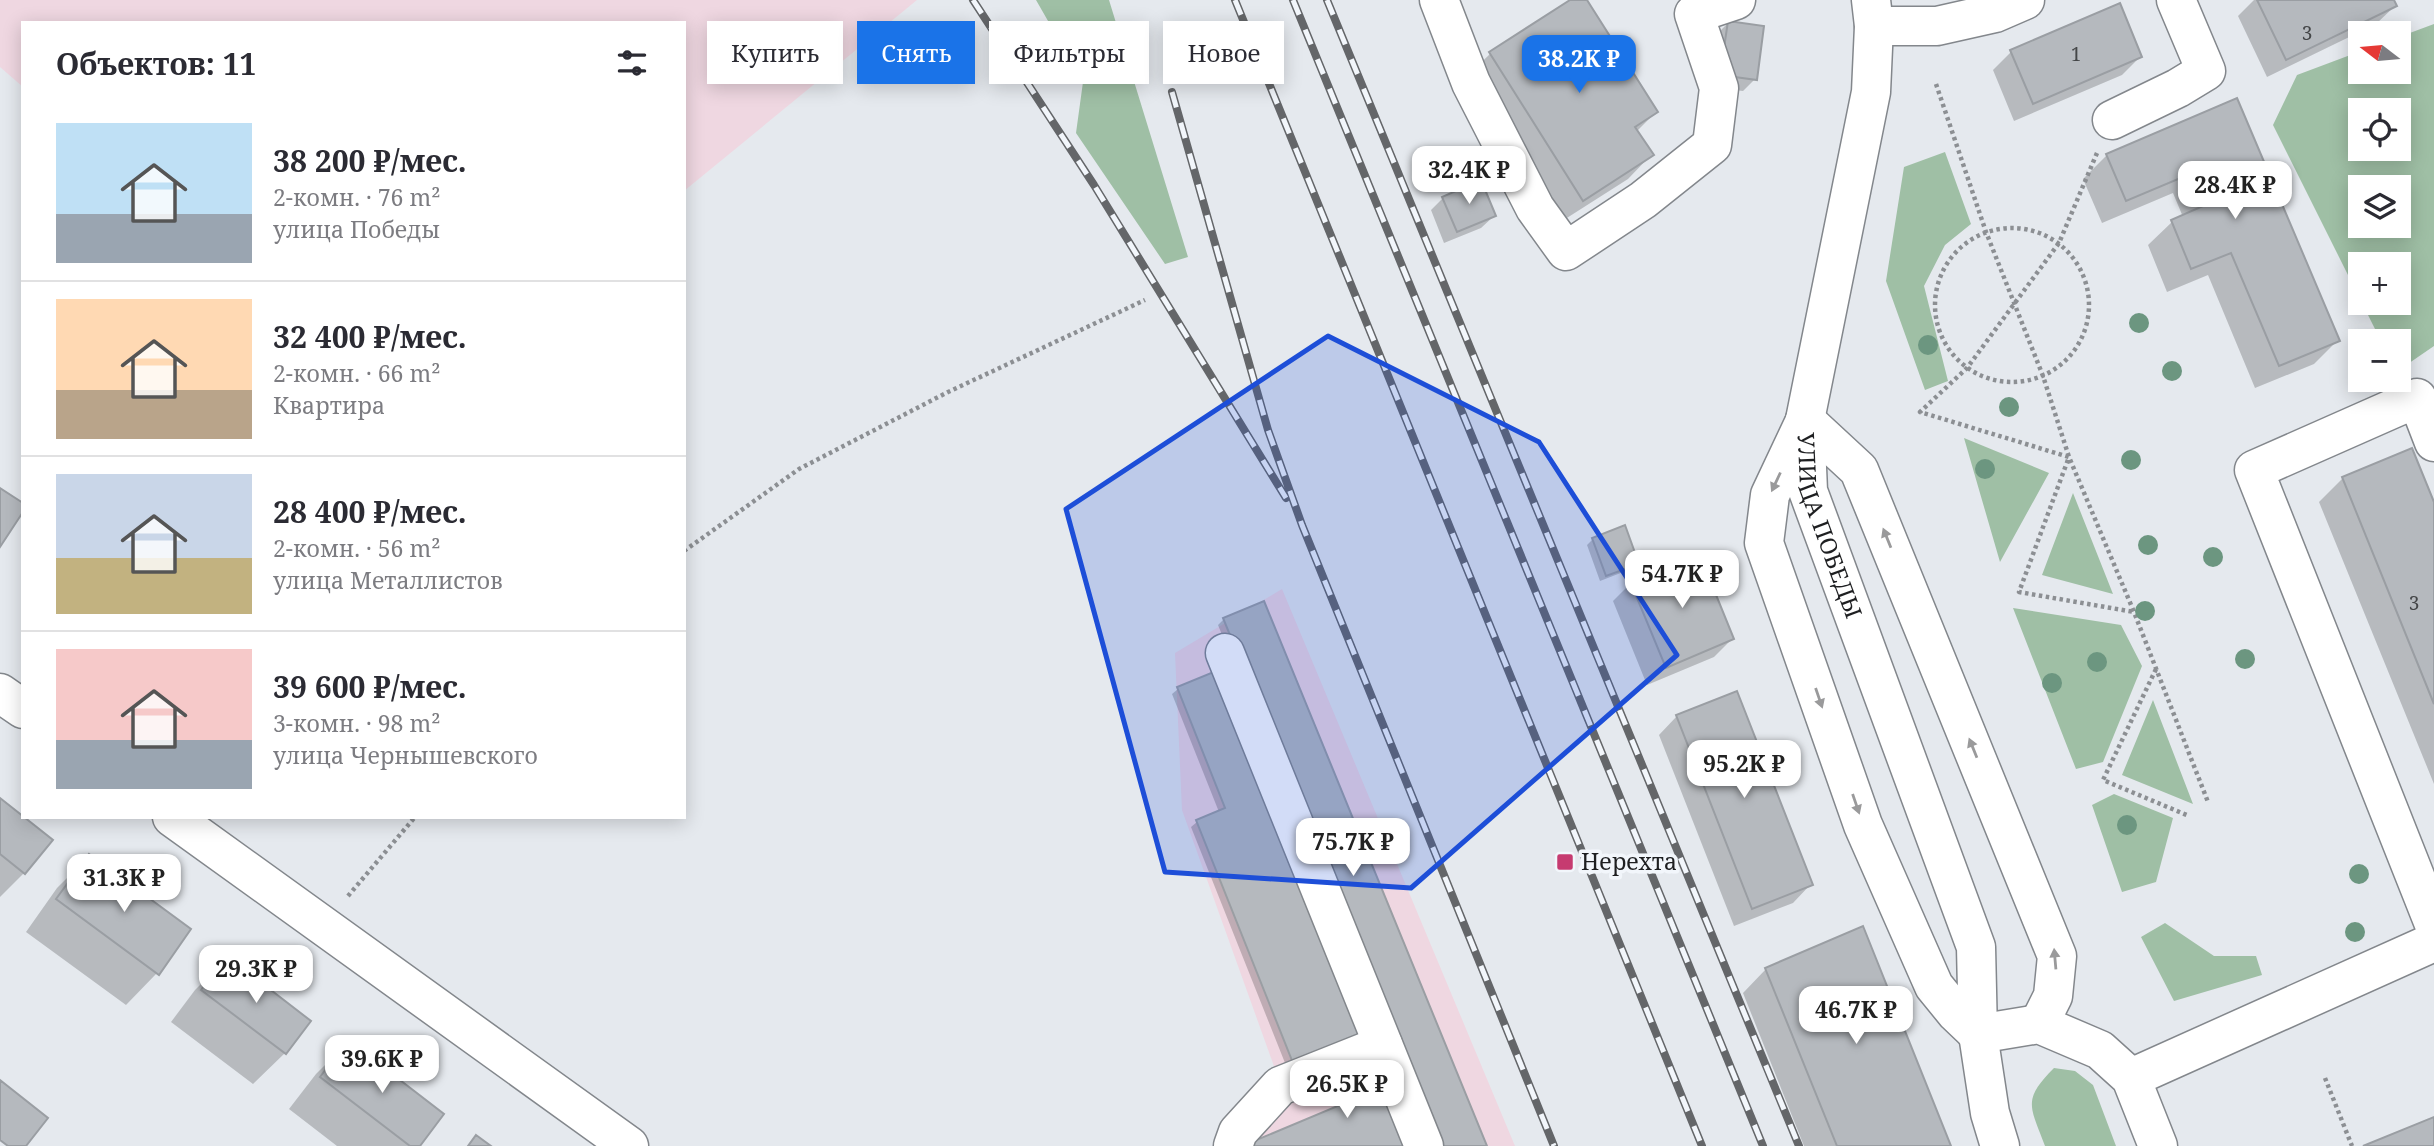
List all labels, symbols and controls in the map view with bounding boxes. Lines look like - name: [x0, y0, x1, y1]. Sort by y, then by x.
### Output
- house number: 3: [2302, 20, 2312, 46]
- chip: Купить: [707, 21, 843, 84]
- chip: Снять: [857, 21, 975, 84]
- chip: Фильтры: [989, 21, 1149, 84]
- chip: Новое: [1163, 21, 1284, 84]
- north arrow: [2348, 21, 2412, 84]
- map controls: [2348, 21, 2411, 392]
- pin: 38.2K ₽: [1514, 36, 1644, 95]
- house number: 1: [2071, 41, 2081, 67]
- text: 38.2K ₽: [1538, 42, 1620, 74]
- text: Объектов: 11: [56, 43, 257, 84]
- icon: filters: [613, 44, 651, 82]
- button: locate: [2348, 98, 2411, 161]
- text: 38 200 ₽/мес.: [273, 140, 467, 181]
- pin: 32.4K ₽: [1404, 146, 1534, 206]
- icon: home: [112, 151, 196, 235]
- text: 32.4K ₽: [1428, 153, 1510, 185]
- pin: 28.4K ₽: [2170, 162, 2300, 221]
- text: 28.4K ₽: [2194, 168, 2276, 200]
- button: layers: [2348, 175, 2411, 238]
- text: 2-комн. · 76 m²: [273, 181, 440, 213]
- text: улица Победы: [273, 213, 440, 245]
- button: +: [2348, 252, 2411, 315]
- text: 32 400 ₽/мес.: [273, 316, 467, 357]
- icon: home: [112, 327, 196, 411]
- button: −: [2348, 329, 2411, 392]
- text: 2-комн. · 66 m²: [273, 357, 440, 389]
- text: Квартира: [273, 389, 385, 421]
- street label: УЛИЦА ПОБЕДЫ: [1791, 432, 1870, 622]
- one-way arrow: [1770, 472, 1782, 492]
- text: 28 400 ₽/мес.: [273, 491, 467, 532]
- icon: home: [112, 502, 196, 586]
- one-way arrow: [1881, 527, 1892, 548]
- text: 2-комн. · 56 m²: [273, 532, 440, 564]
- pin: 54.7K ₽: [1617, 550, 1747, 610]
- text: 54.7K ₽: [1641, 557, 1723, 589]
- text: улица Металлистов: [273, 564, 503, 596]
- house number: 3: [2409, 590, 2419, 616]
- text: 39 600 ₽/мес.: [273, 666, 467, 707]
- icon: home: [112, 677, 196, 761]
- one-way arrow: [1814, 688, 1825, 709]
- text: 3-комн. · 98 m²: [273, 707, 440, 739]
- one-way arrow: [1967, 738, 1978, 759]
- text: улица Чернышевского: [273, 739, 538, 771]
- pin: 95.2K ₽: [1679, 740, 1809, 800]
- text: 95.2K ₽: [1703, 747, 1785, 779]
- one-way arrow: [1851, 794, 1862, 815]
- pin: 75.7K ₽: [1288, 818, 1418, 878]
- text: 75.7K ₽: [1312, 825, 1394, 857]
- place label: Нерехта: [1581, 845, 1677, 877]
- marker: Нерехта: [1555, 852, 1575, 872]
- pin: 31.3K ₽: [59, 855, 189, 914]
- text: 31.3K ₽: [83, 861, 165, 893]
- pin: 29.3K ₽: [191, 946, 321, 1005]
- one-way arrow: [2049, 948, 2060, 970]
- text: 29.3K ₽: [215, 952, 297, 984]
- pin: 46.7K ₽: [1791, 986, 1921, 1046]
- text: 46.7K ₽: [1815, 993, 1897, 1025]
- pin: 39.6K ₽: [317, 1036, 447, 1095]
- text: 39.6K ₽: [341, 1042, 423, 1074]
- pin: 26.5K ₽: [1282, 1060, 1412, 1120]
- text: 26.5K ₽: [1306, 1067, 1388, 1099]

